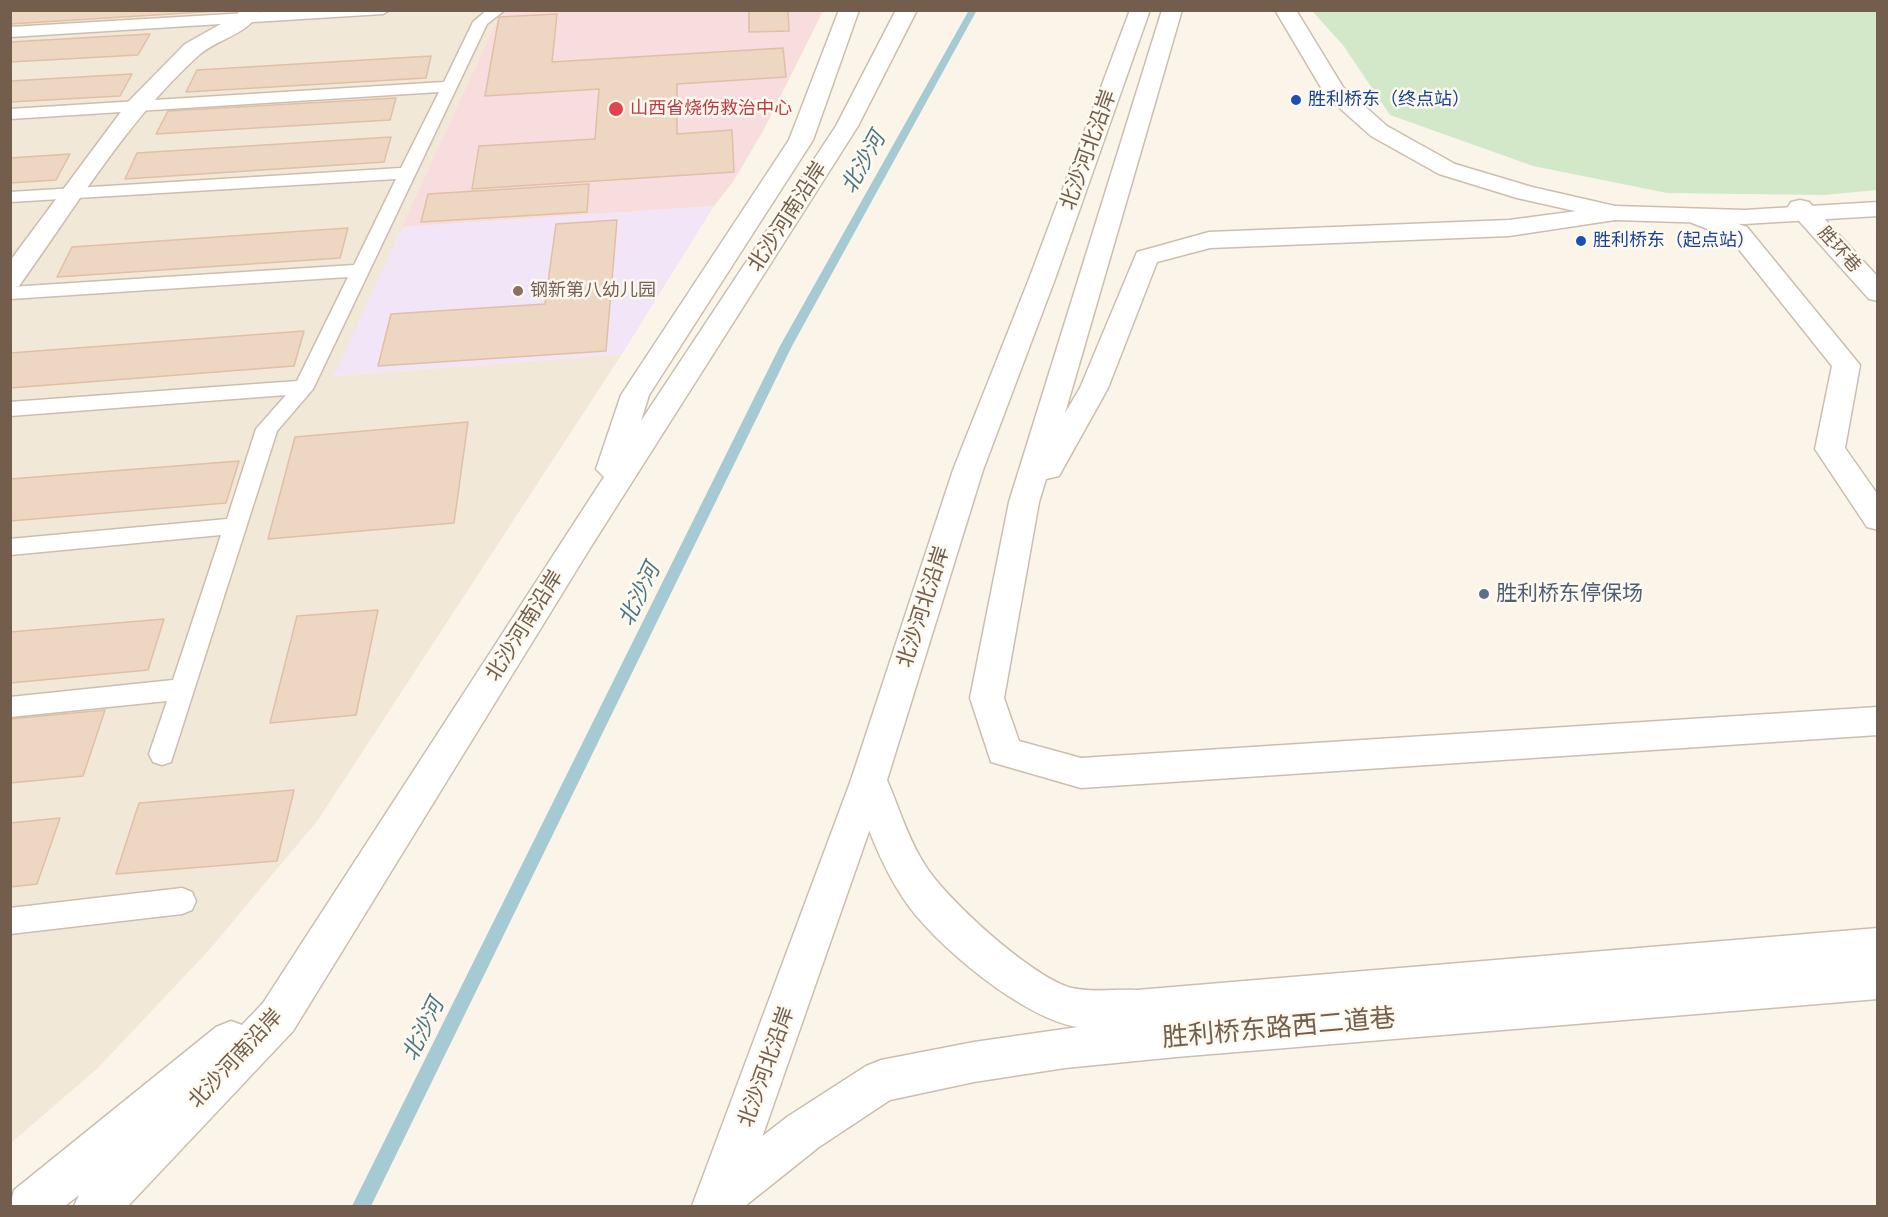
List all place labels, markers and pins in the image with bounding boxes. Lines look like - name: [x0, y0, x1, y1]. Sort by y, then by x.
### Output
- place label: 胜利桥东（终点站）: [1308, 89, 1470, 111]
- marker: 胜利桥东（终点站）: [1289, 93, 1303, 107]
- place label: 山西省烧伤救治中心: [630, 98, 792, 120]
- marker: 山西省烧伤救治中心: [607, 100, 625, 118]
- place label: 胜利桥东（起点站）: [1593, 230, 1755, 252]
- marker: 胜利桥东（起点站）: [1574, 234, 1588, 248]
- place label: 钢新第八幼儿园: [530, 280, 656, 302]
- marker: 钢新第八幼儿园: [511, 284, 525, 298]
- place label: 胜利桥东停保场: [1496, 581, 1643, 607]
- marker: 胜利桥东停保场: [1477, 587, 1491, 601]

